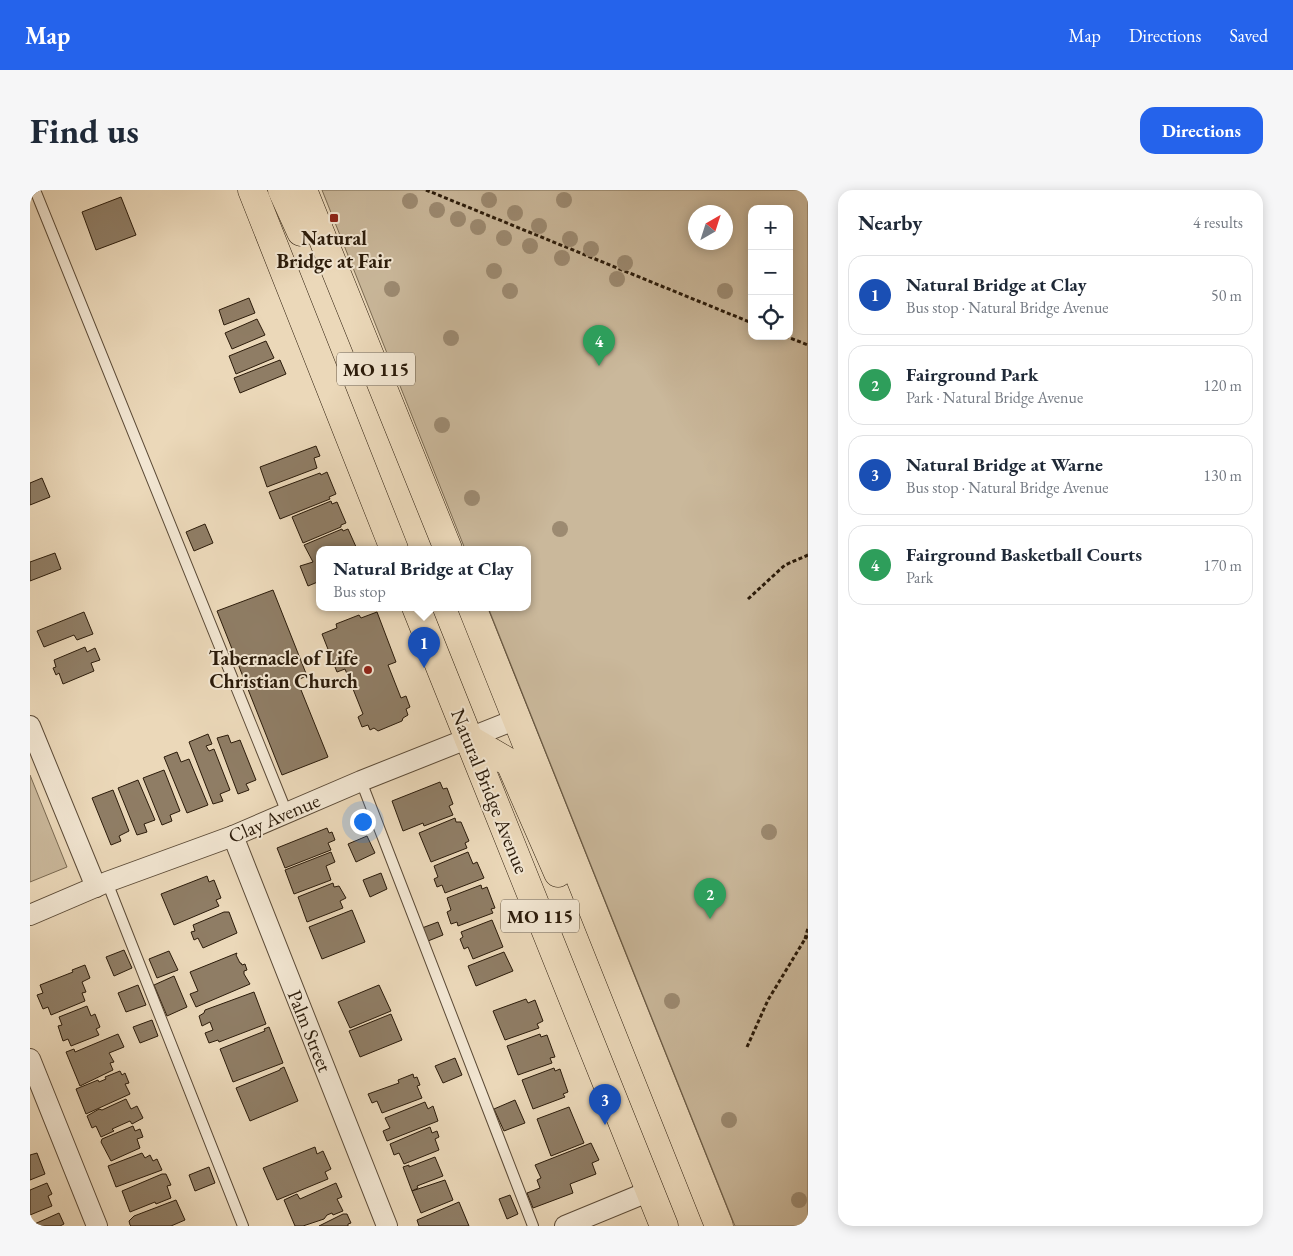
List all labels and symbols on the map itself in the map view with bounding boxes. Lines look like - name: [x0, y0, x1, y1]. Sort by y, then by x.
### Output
- north arrow: [688, 205, 733, 250]
- marker: Natural Bridge at Fair: [328, 212, 340, 224]
- place label: Natural Bridge at Fair: [276, 225, 392, 274]
- pin: 4: [583, 325, 615, 366]
- road number: MO 115: [337, 352, 415, 385]
- pin: 1: [408, 627, 440, 668]
- place label: Tabernacle of Life Christian Church: [209, 645, 358, 694]
- marker: Tabernacle of Life Christian Church: [362, 664, 374, 676]
- street label: Natural Bridge Avenue: [445, 705, 535, 877]
- street label: Clay Avenue: [224, 787, 324, 849]
- your location: [350, 809, 376, 835]
- pin: 2: [694, 878, 726, 919]
- road number: MO 115: [501, 899, 579, 932]
- street label: Palm Street: [282, 986, 338, 1077]
- pin: 3: [589, 1084, 621, 1125]

